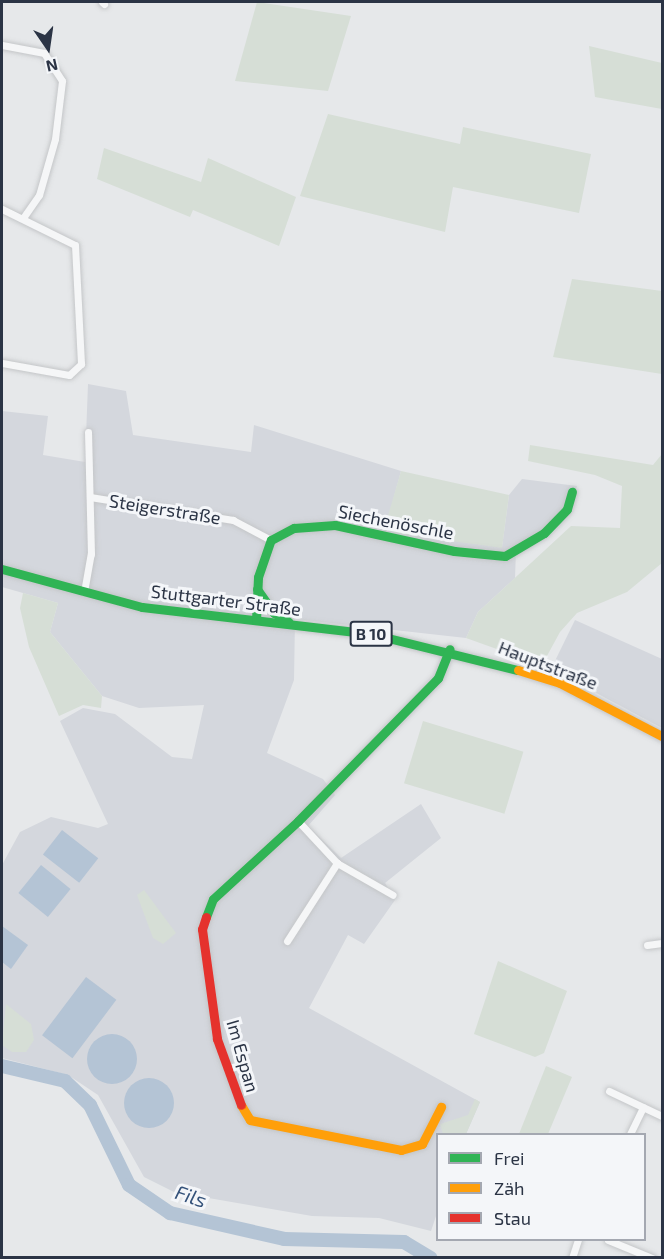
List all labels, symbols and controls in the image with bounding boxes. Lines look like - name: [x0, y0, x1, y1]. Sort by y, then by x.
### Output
- north arrow: [18, 18, 78, 78]
- text: N: [44, 55, 60, 77]
- street label: Steigerstraße: [108, 490, 222, 528]
- street label: Siechenöschle: [336, 500, 456, 544]
- street label: Stuttgarter Straße: [150, 580, 302, 620]
- road number: B 10: [348, 621, 394, 647]
- street label: Hauptstraße: [495, 636, 601, 694]
- street label: Im Espan: [222, 1017, 264, 1095]
- legend: [436, 1133, 646, 1241]
- text: Frei: [494, 1147, 525, 1169]
- text: Zäh: [494, 1177, 525, 1199]
- water label: Fils: [172, 1180, 210, 1212]
- text: Stau: [494, 1207, 531, 1229]

